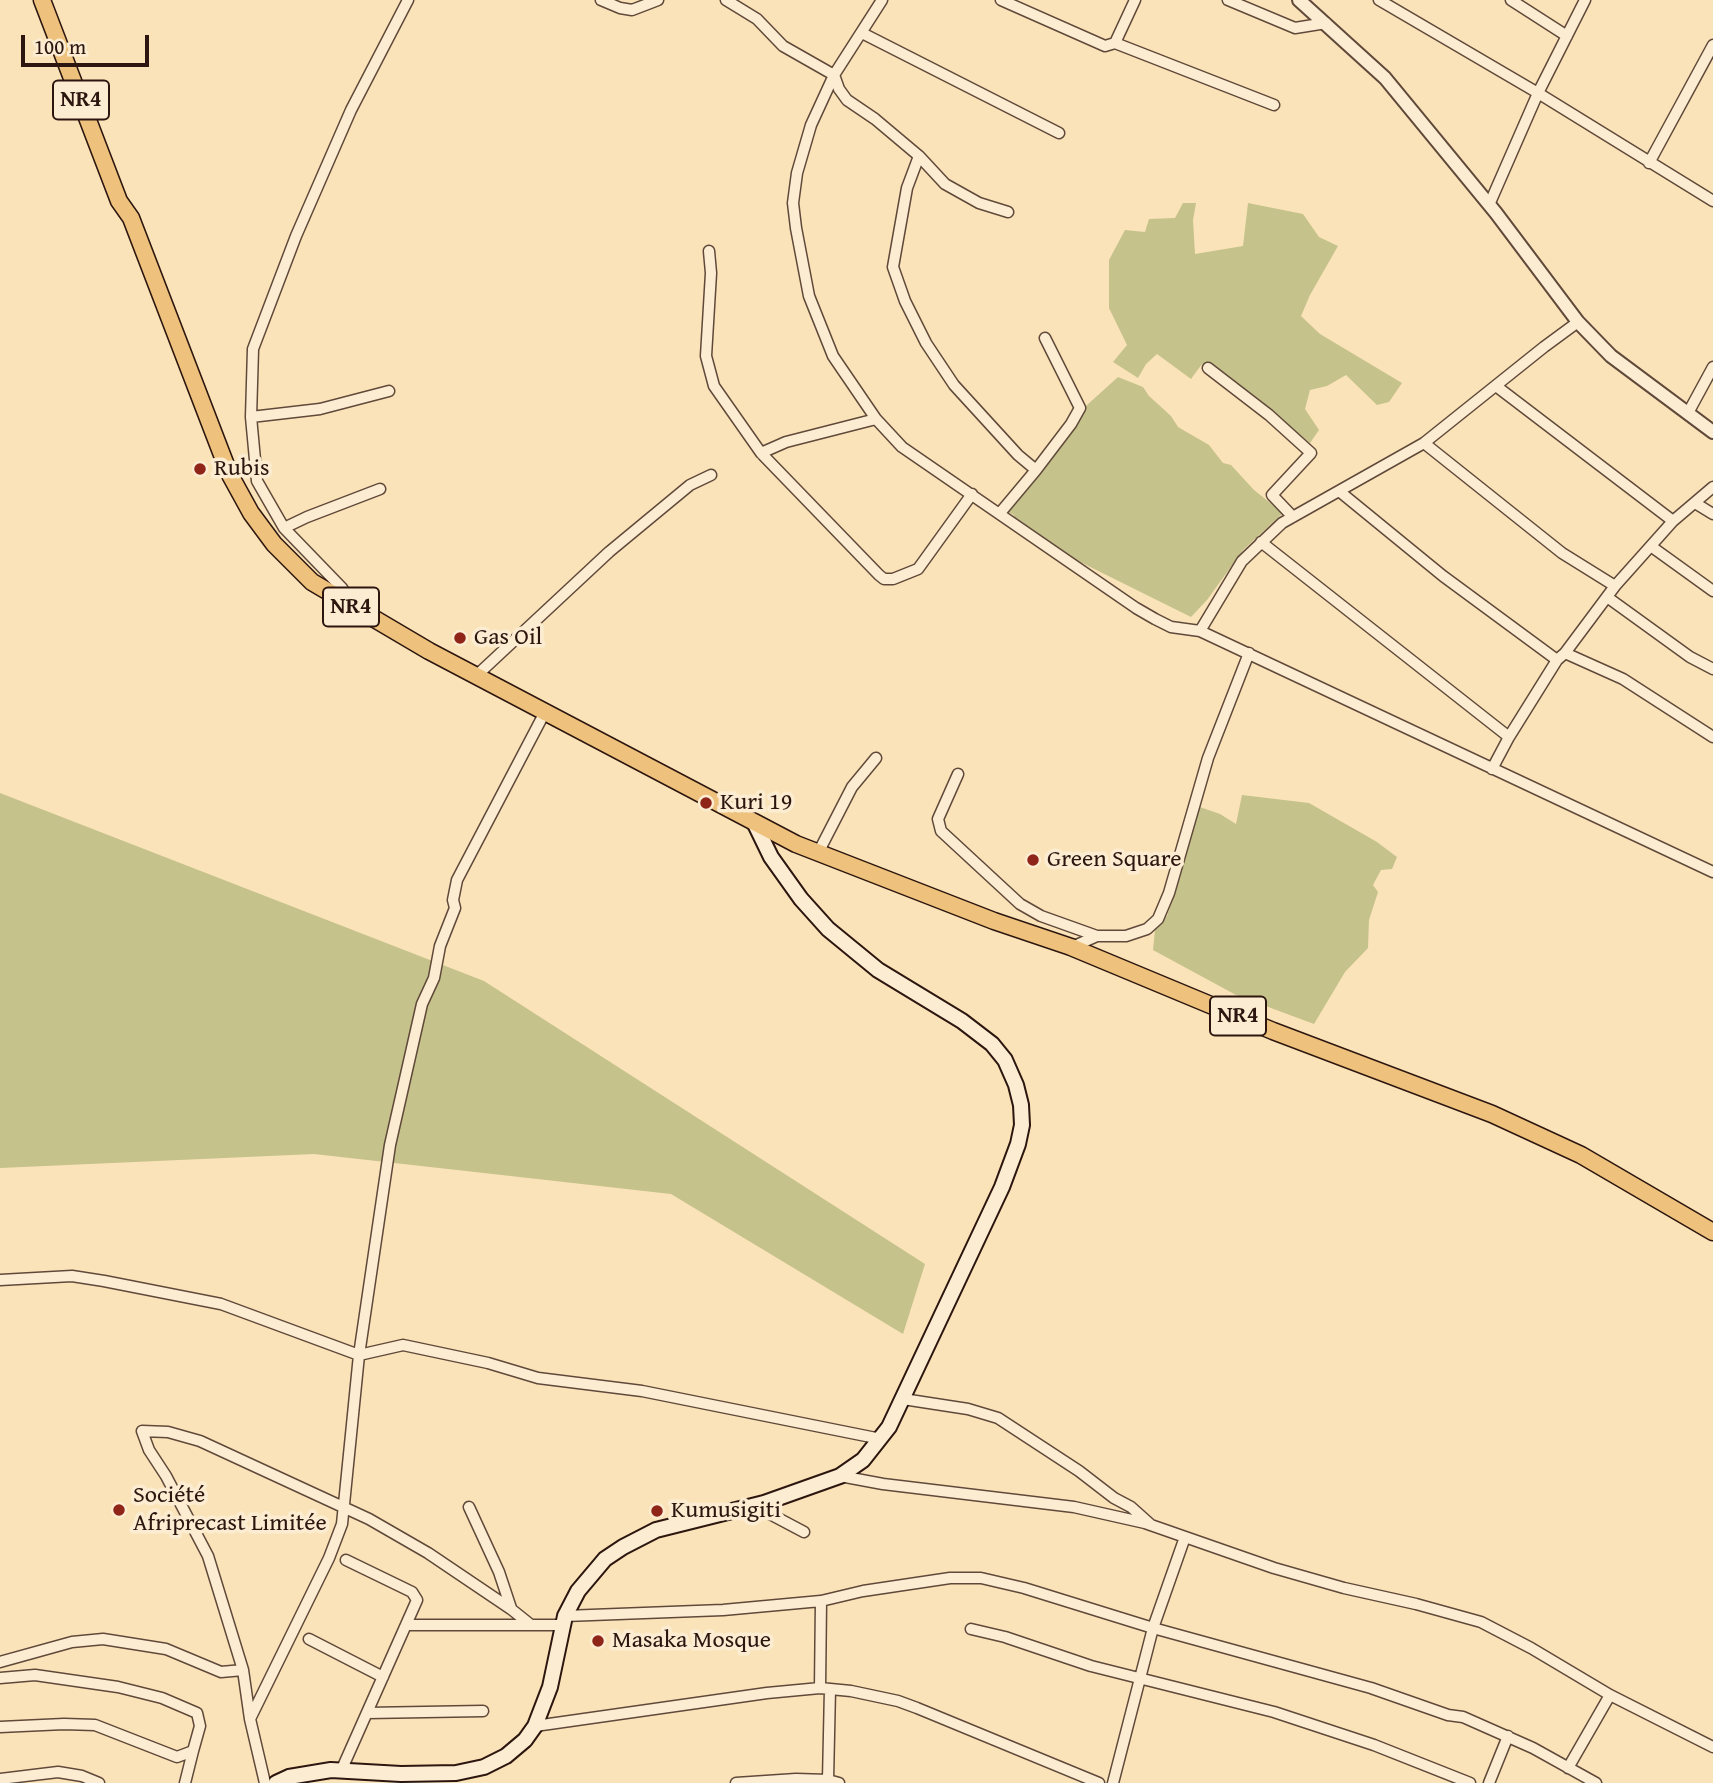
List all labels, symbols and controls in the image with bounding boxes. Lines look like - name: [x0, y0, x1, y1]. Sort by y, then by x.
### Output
- scale bar: [24, 21, 152, 65]
- text: 100 m: [34, 31, 86, 62]
- road number: NR4: [53, 80, 109, 120]
- place label: Rubis: [214, 455, 269, 483]
- marker: Rubis: [192, 461, 208, 477]
- road number: NR4: [323, 587, 379, 626]
- place label: Gas Oil: [474, 624, 542, 652]
- marker: Gas Oil: [452, 630, 468, 646]
- place label: Kuri 19: [720, 789, 792, 817]
- marker: Kuri 19: [698, 795, 714, 811]
- place label: Green Square: [1047, 846, 1181, 874]
- marker: Green Square: [1025, 852, 1041, 868]
- road number: NR4: [1210, 996, 1266, 1036]
- place label: Société Afriprecast Limitée: [133, 1482, 327, 1538]
- place label: Kumusigiti: [671, 1497, 781, 1525]
- marker: Société Afriprecast Limitée: [111, 1502, 127, 1518]
- marker: Kumusigiti: [649, 1503, 665, 1519]
- place label: Masaka Mosque: [612, 1627, 771, 1655]
- marker: Masaka Mosque: [590, 1633, 606, 1649]

